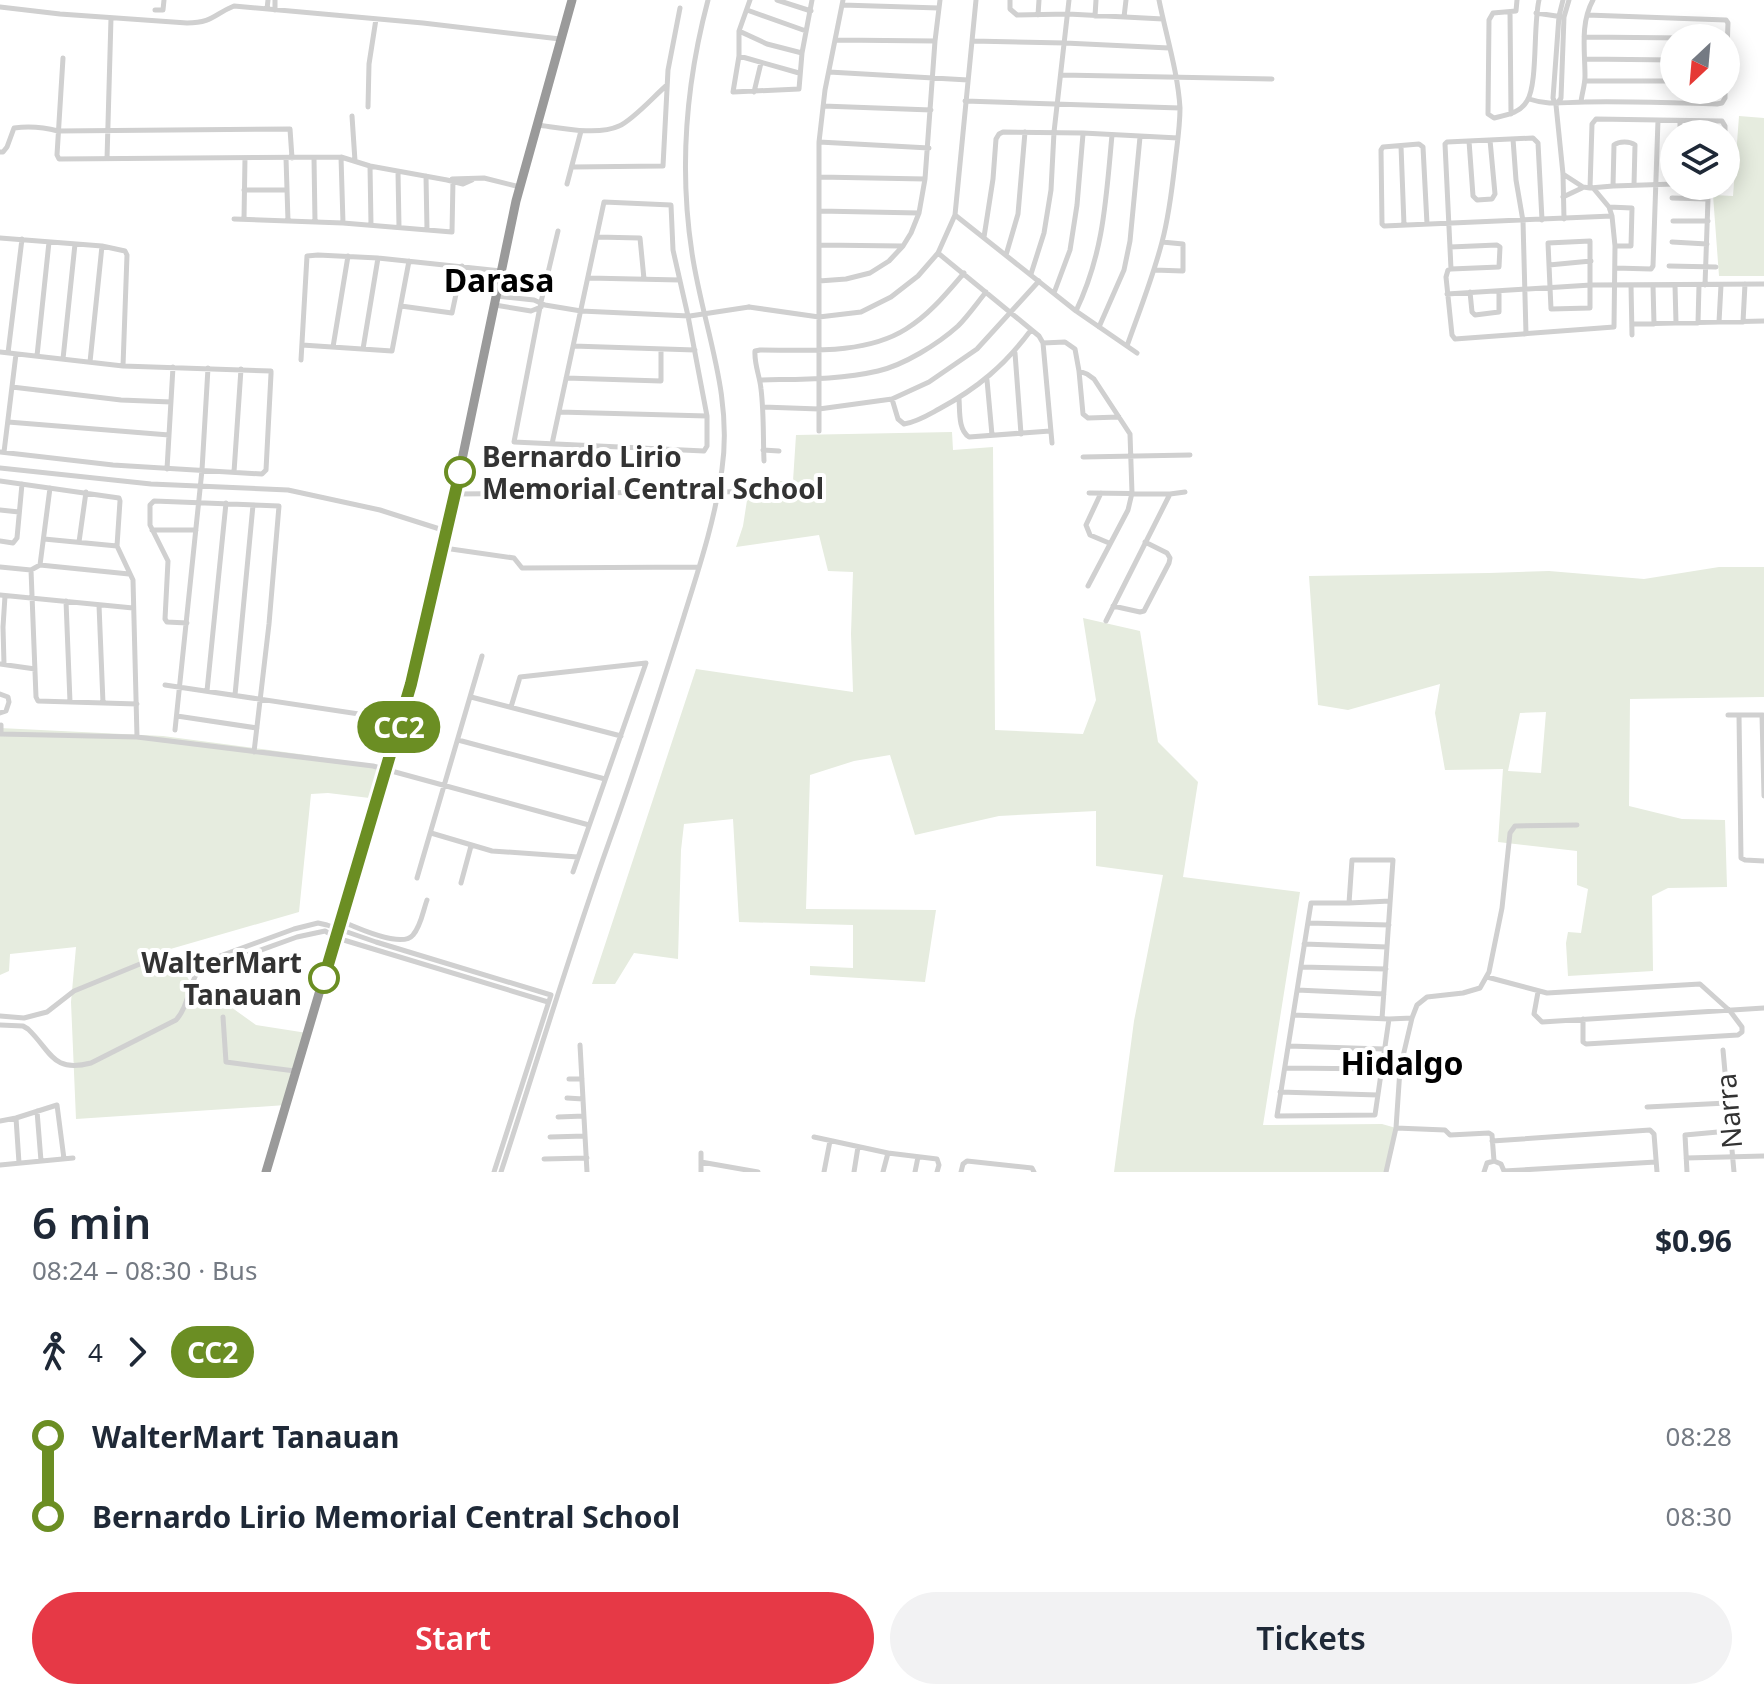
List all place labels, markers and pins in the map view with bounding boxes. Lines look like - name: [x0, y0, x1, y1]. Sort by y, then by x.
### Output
- place label: Bernardo Lirio Memorial Central School: [482, 437, 824, 507]
- marker: Bernardo Lirio Memorial Central School: [445, 457, 475, 487]
- place label: WalterMart Tanauan: [141, 943, 302, 1013]
- marker: WalterMart Tanauan: [309, 963, 339, 993]

